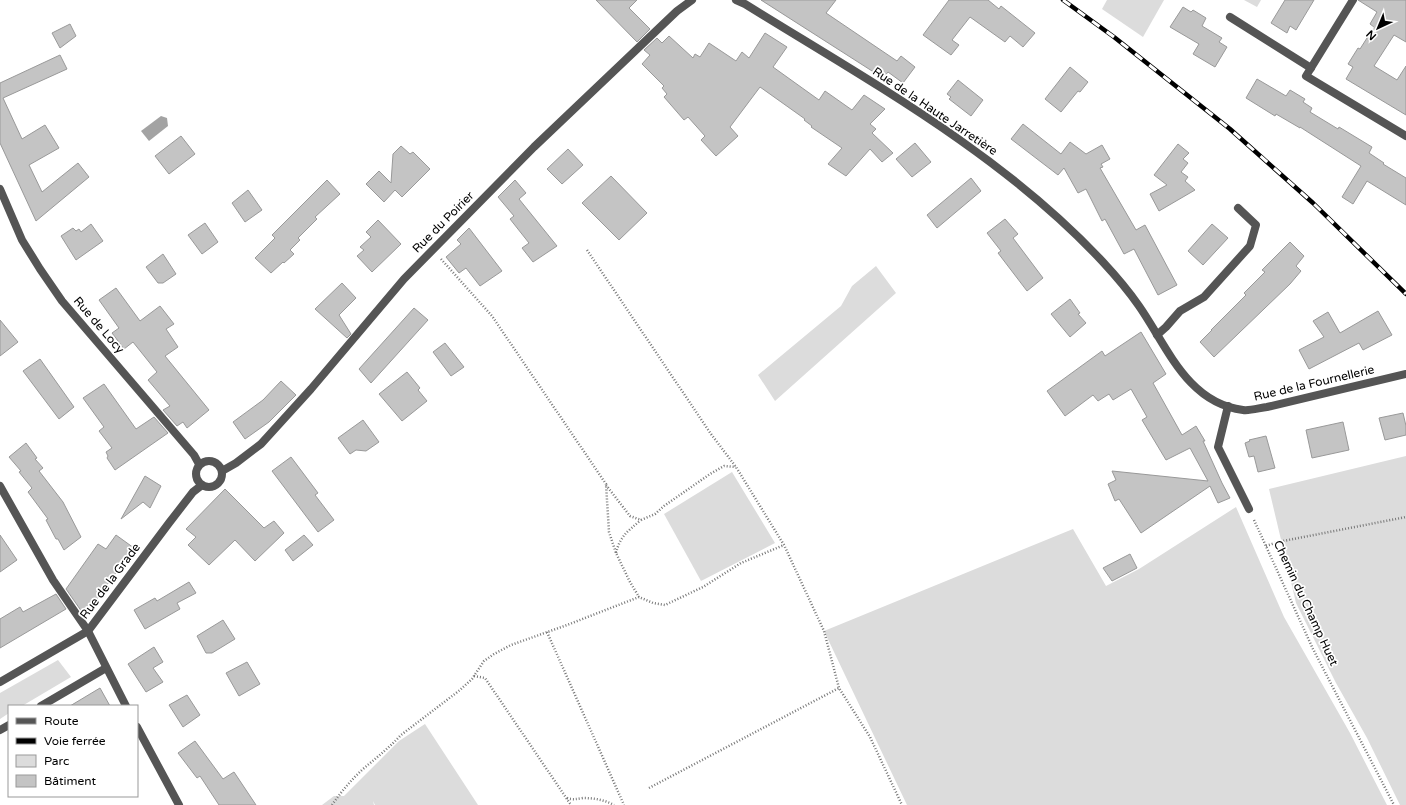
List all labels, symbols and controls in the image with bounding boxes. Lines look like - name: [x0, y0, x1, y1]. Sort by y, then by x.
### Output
- north arrow: [1358, 8, 1398, 48]
- text: N: [1364, 27, 1379, 43]
- street label: Rue de la Haute Jarretière: [870, 64, 1000, 158]
- street label: Rue du Poirier: [409, 188, 477, 256]
- street label: Rue de Locy: [71, 294, 128, 357]
- street label: Rue de la Fournellerie: [1252, 362, 1376, 404]
- street label: Chemin du Champ Huet: [1271, 538, 1341, 668]
- street label: Rue de la Grade: [77, 540, 143, 622]
- legend: [8, 705, 138, 797]
- text: Route: [44, 714, 79, 728]
- text: Voie ferrée: [44, 734, 106, 748]
- text: Parc: [44, 754, 69, 768]
- text: Bâtiment: [44, 774, 96, 788]

